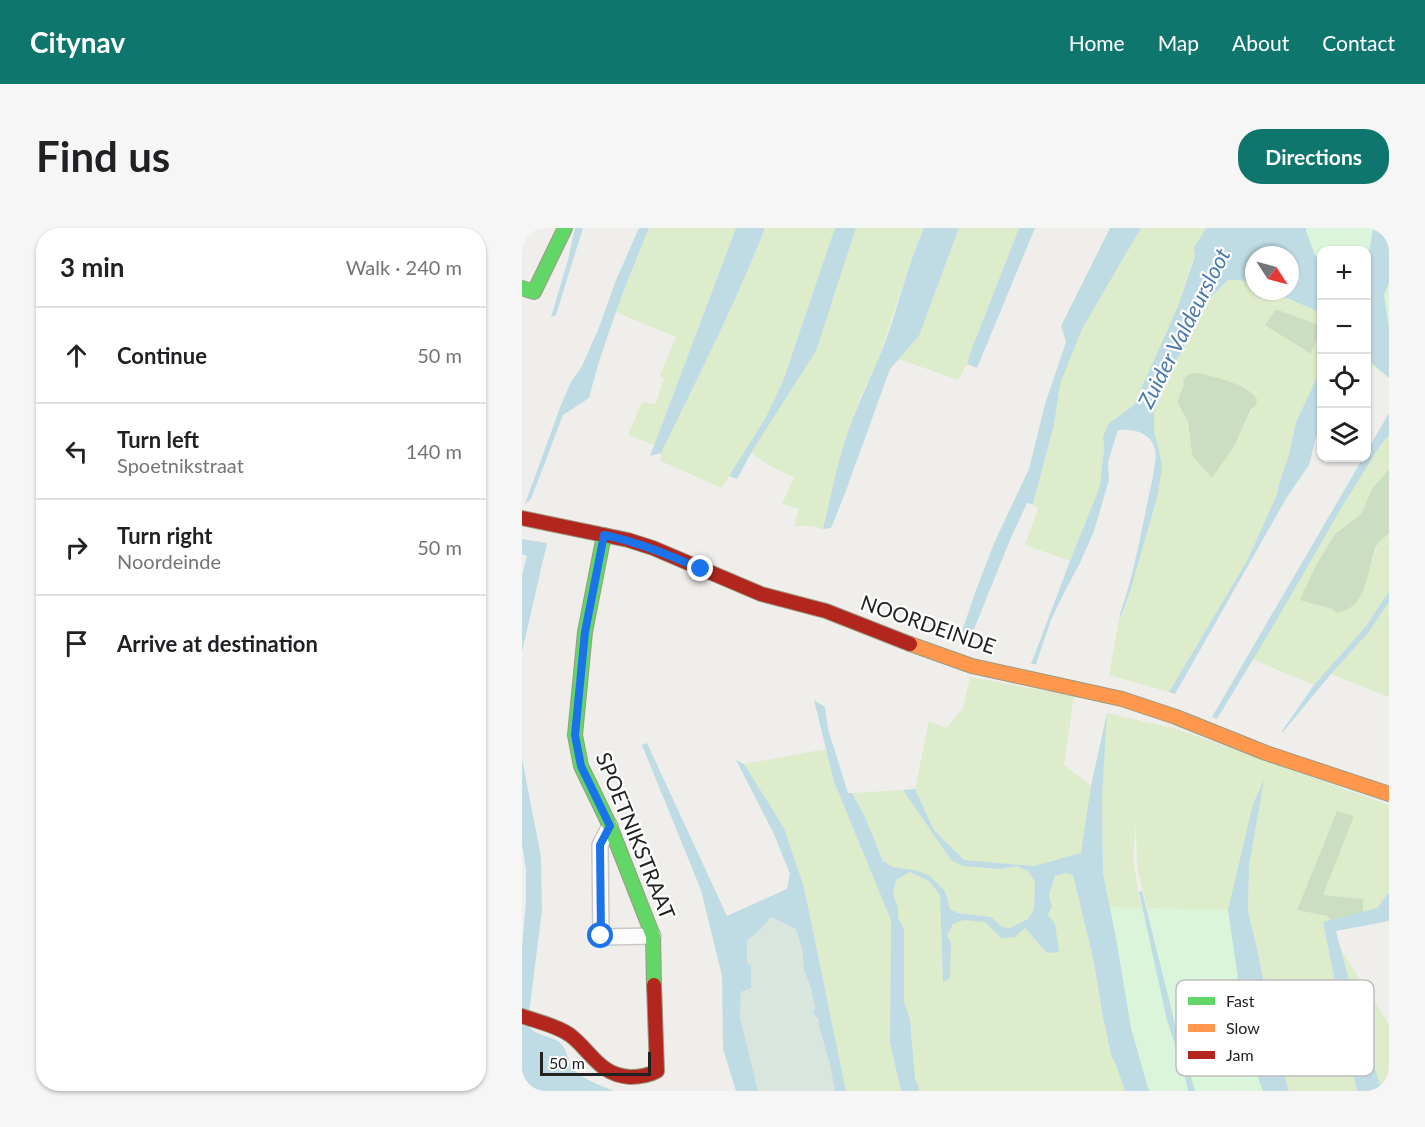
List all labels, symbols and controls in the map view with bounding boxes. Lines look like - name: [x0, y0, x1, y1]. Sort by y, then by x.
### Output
- text: Citynav: [30, 25, 125, 59]
- text: Home: [1069, 30, 1125, 55]
- text: Map: [1158, 30, 1199, 55]
- text: About: [1232, 30, 1289, 55]
- text: Contact: [1322, 30, 1395, 55]
- button: Directions: [1238, 129, 1389, 184]
- text: Find us: [36, 131, 170, 181]
- water label: Zuider Valdeursloot: [1131, 243, 1236, 413]
- north arrow: [1245, 246, 1299, 300]
- map controls: [1317, 246, 1371, 462]
- button: +: [1317, 246, 1371, 300]
- text: 3 min: [60, 251, 124, 283]
- text: Walk · 240 m: [346, 255, 462, 279]
- button: −: [1317, 300, 1371, 354]
- icon: ahead: [60, 339, 93, 372]
- text: Continue: [117, 342, 207, 369]
- text: 50 m: [417, 343, 462, 367]
- button: locate: [1317, 354, 1371, 408]
- button: layers: [1317, 408, 1371, 462]
- text: Turn left: [117, 426, 199, 453]
- icon: left: [60, 435, 93, 468]
- text: 140 m: [406, 439, 462, 463]
- text: Spoetnikstraat: [117, 453, 244, 477]
- text: Turn right: [117, 522, 212, 549]
- icon: right: [60, 531, 93, 564]
- text: 50 m: [417, 535, 462, 559]
- text: Noordeinde: [117, 549, 221, 573]
- route end: [687, 555, 713, 581]
- street label: NOORDEINDE: [858, 589, 999, 658]
- icon: arrive: [60, 627, 93, 660]
- text: Arrive at destination: [117, 630, 318, 657]
- street label: SPOETNIKSTRAAT: [592, 748, 681, 923]
- route start: [587, 922, 613, 948]
- legend: [1176, 980, 1374, 1076]
- text: Fast: [1226, 991, 1255, 1010]
- text: Slow: [1226, 1018, 1260, 1037]
- text: Jam: [1226, 1045, 1254, 1064]
- scale bar: [540, 1049, 651, 1076]
- text: 50 m: [549, 1053, 585, 1072]

